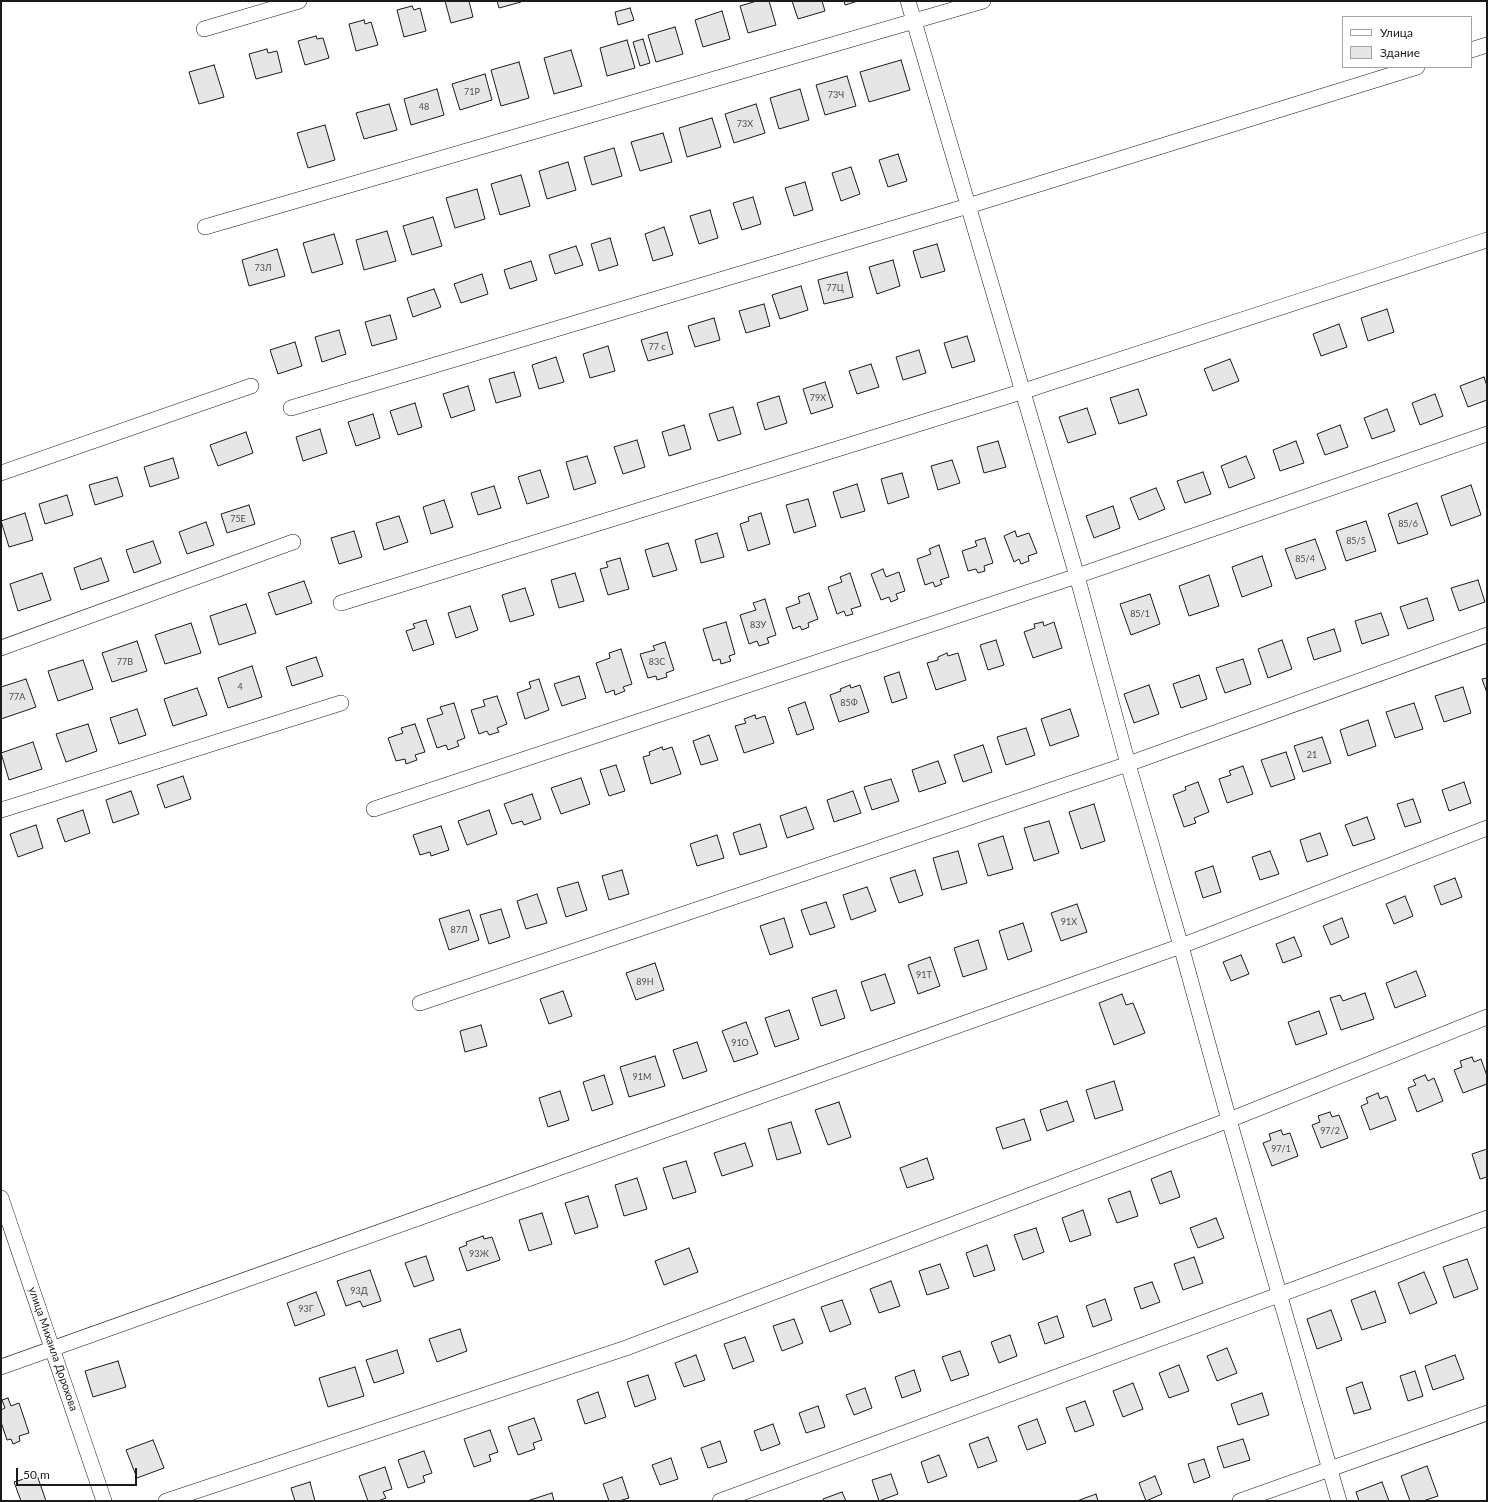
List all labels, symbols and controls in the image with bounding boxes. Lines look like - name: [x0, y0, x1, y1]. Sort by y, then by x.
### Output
- legend: [1342, 16, 1472, 68]
- text: Улица: [1380, 25, 1413, 40]
- text: Здание: [1380, 45, 1420, 60]
- house number: 71Р: [464, 87, 480, 97]
- house number: 73Ч: [828, 90, 844, 100]
- house number: 48: [419, 102, 429, 112]
- house number: 73Х: [737, 119, 753, 129]
- house number: 73Л: [255, 263, 271, 273]
- house number: 77Ц: [826, 283, 844, 293]
- house number: 77 с: [648, 342, 666, 352]
- house number: 79Х: [810, 393, 826, 403]
- house number: 75Е: [230, 514, 246, 524]
- house number: 85/6: [1398, 519, 1418, 529]
- house number: 85/5: [1346, 536, 1366, 546]
- house number: 85/4: [1295, 554, 1315, 564]
- house number: 85/1: [1130, 609, 1150, 619]
- house number: 83У: [750, 620, 766, 630]
- house number: 77В: [117, 657, 133, 667]
- house number: 83С: [649, 657, 665, 667]
- house number: 4: [237, 682, 243, 692]
- house number: 77А: [9, 692, 25, 702]
- house number: 85Ф: [840, 698, 858, 708]
- house number: 21: [1307, 750, 1317, 760]
- house number: 91Х: [1061, 917, 1077, 927]
- house number: 87Л: [451, 925, 467, 935]
- house number: 91Т: [916, 970, 932, 980]
- house number: 89Н: [636, 977, 654, 987]
- house number: 91О: [731, 1038, 749, 1048]
- house number: 91М: [633, 1072, 651, 1082]
- house number: 97/2: [1320, 1126, 1340, 1136]
- house number: 97/1: [1271, 1144, 1291, 1154]
- house number: 93Ж: [469, 1249, 489, 1259]
- street label: улица Михаила Дорохова: [26, 1285, 80, 1413]
- house number: 93Д: [350, 1286, 368, 1296]
- house number: 93Г: [298, 1304, 314, 1314]
- scale bar: [18, 1460, 139, 1486]
- text: 50 m: [23, 1467, 50, 1482]

